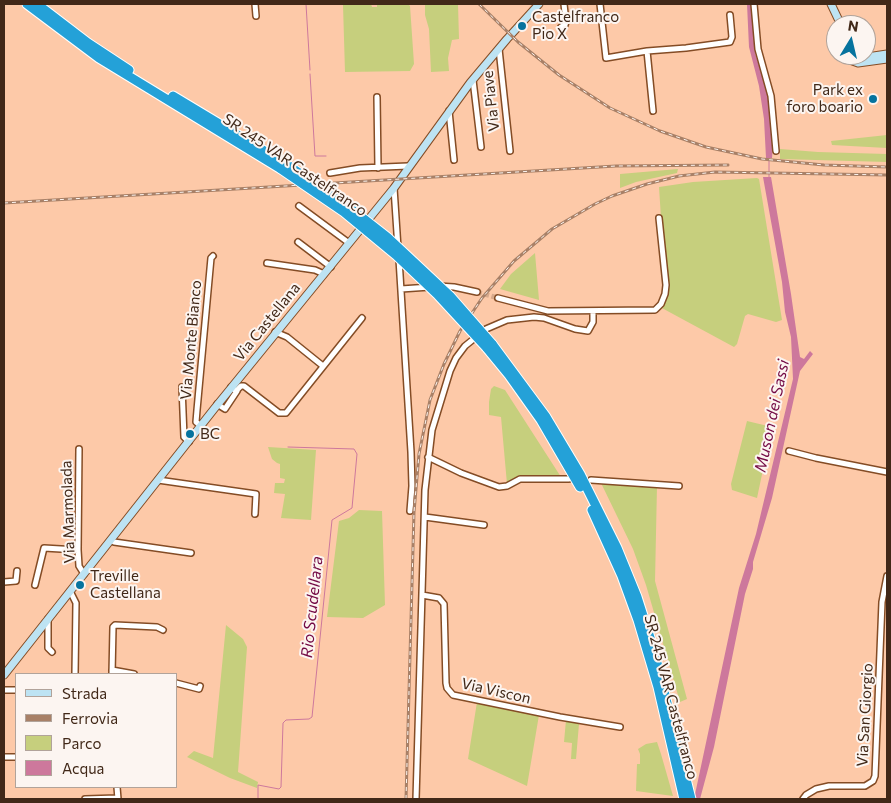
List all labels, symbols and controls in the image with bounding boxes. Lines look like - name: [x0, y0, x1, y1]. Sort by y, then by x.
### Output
- place label: Castelfranco Pio X: [532, 8, 619, 43]
- north arrow: [826, 15, 876, 65]
- text: N: [847, 16, 860, 35]
- marker: Castelfranco Pio X: [516, 20, 528, 32]
- street label: Via Piave: [479, 70, 503, 132]
- place label: Park ex foro boario: [786, 81, 863, 116]
- marker: Park ex foro boario: [867, 93, 879, 105]
- street label: SR 245 VAR Castelfranco: [219, 110, 371, 220]
- street label: Via Monte Bianco: [177, 279, 205, 401]
- street label: Via Castellana: [230, 279, 304, 365]
- water label: Muson dei Sassi: [751, 358, 793, 474]
- place label: BC: [200, 425, 220, 443]
- marker: BC: [184, 428, 196, 440]
- street label: Via Marmolada: [57, 460, 79, 564]
- water label: Rio Scudellara: [297, 555, 327, 659]
- place label: Treville Castellana: [90, 567, 161, 602]
- marker: Treville Castellana: [74, 579, 86, 591]
- street label: SR 245 VAR Castelfranco: [640, 613, 702, 781]
- street label: Via San Giorgio: [853, 663, 877, 767]
- legend: [15, 673, 178, 788]
- street label: Via Viscon: [459, 674, 533, 708]
- text: Strada: [62, 684, 107, 702]
- text: Ferrovia: [62, 709, 118, 727]
- text: Parco: [62, 734, 101, 752]
- text: Acqua: [62, 759, 104, 777]

